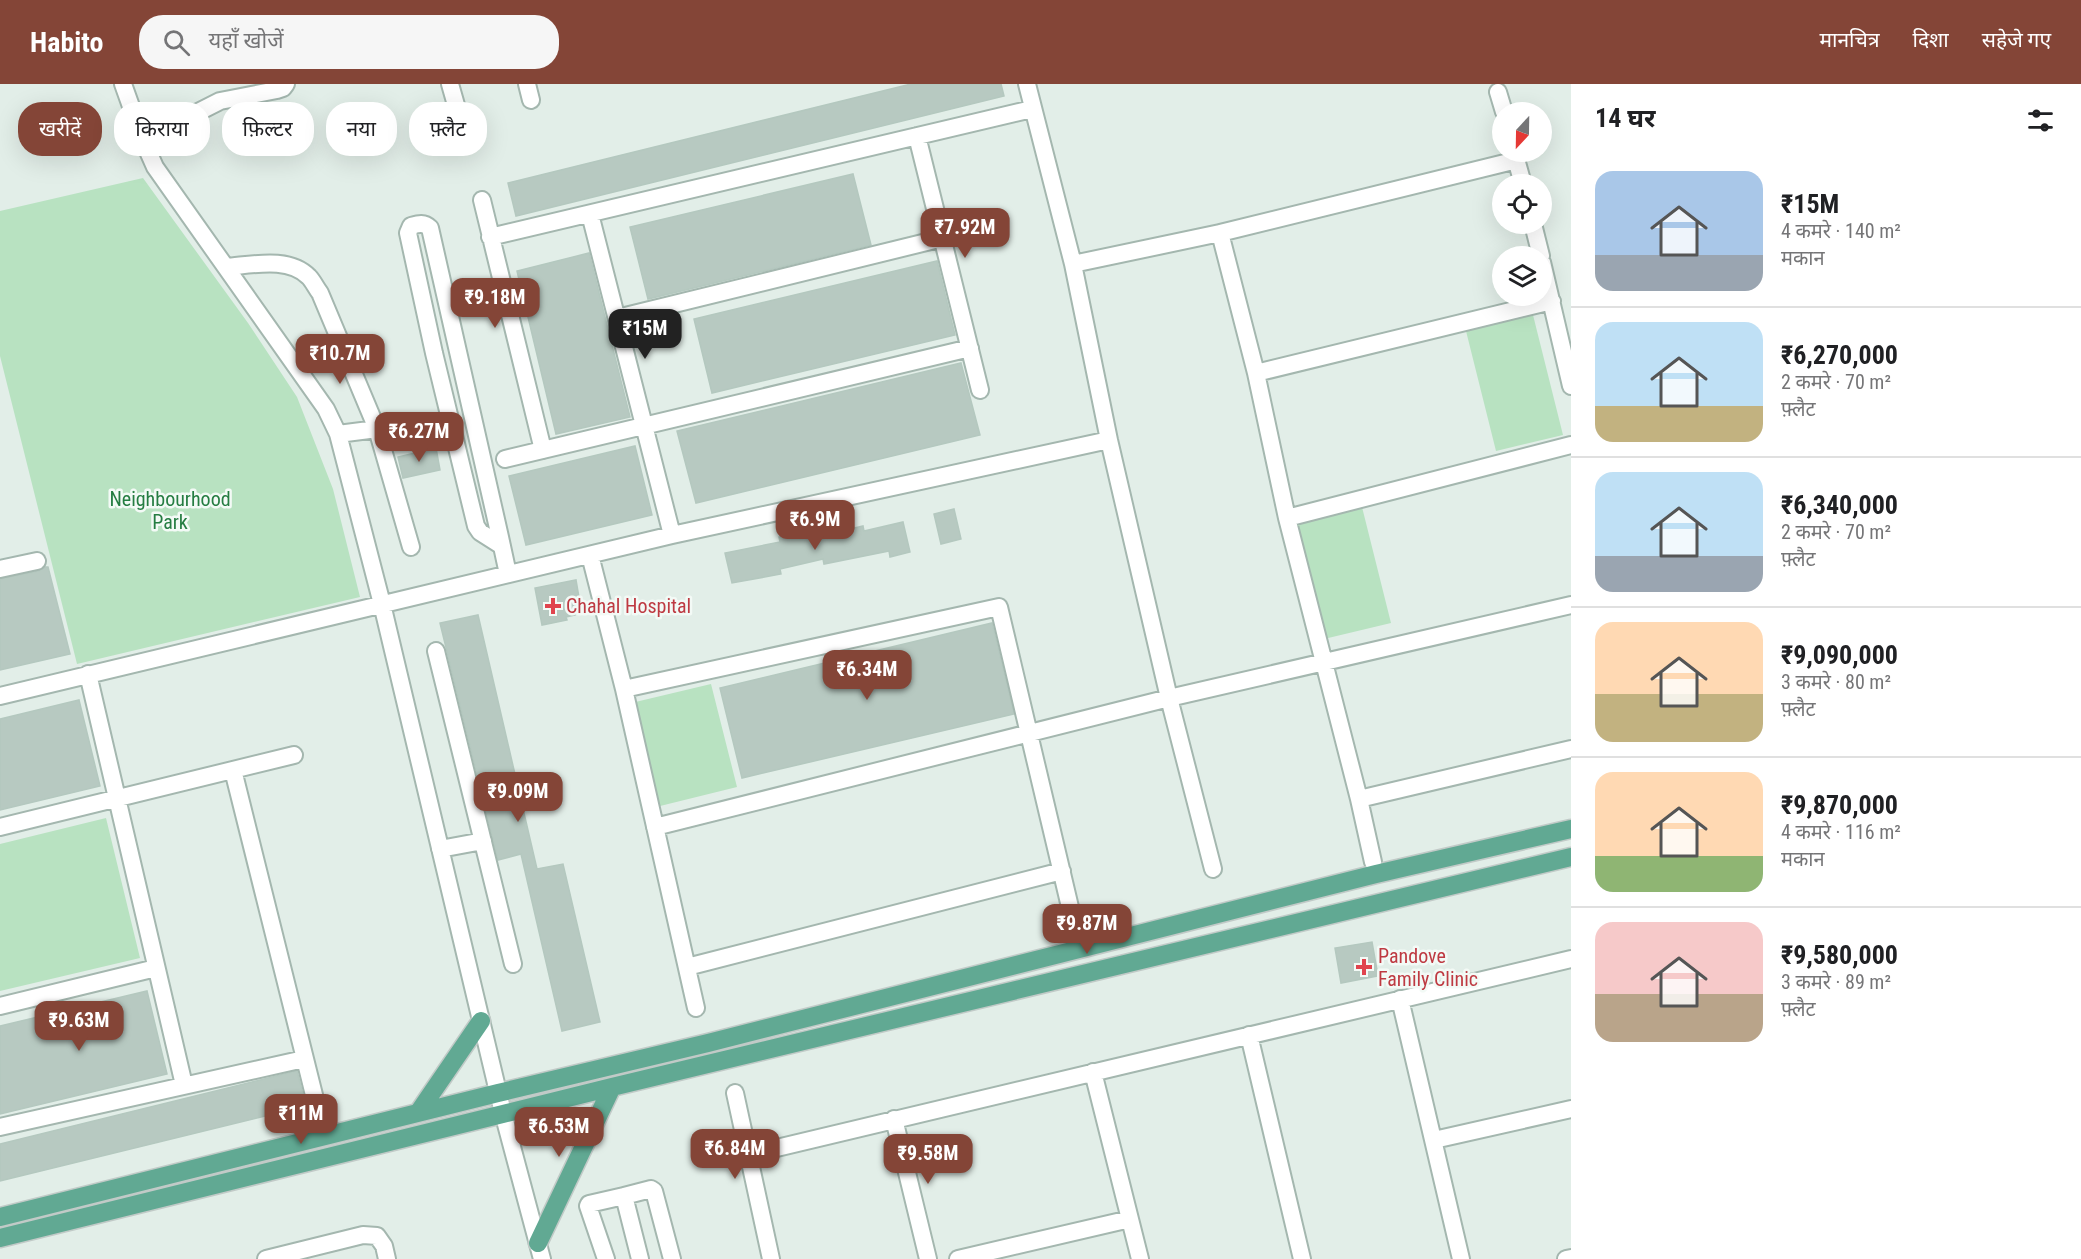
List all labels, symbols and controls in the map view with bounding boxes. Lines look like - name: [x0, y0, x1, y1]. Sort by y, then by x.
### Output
- search box: [139, 15, 559, 69]
- text: Habito: [30, 26, 103, 59]
- icon: search: [160, 26, 193, 59]
- text: यहाँ खोजें: [208, 28, 284, 53]
- text: मानचित्र: [1819, 28, 1880, 52]
- text: दिशा: [1913, 28, 1949, 52]
- text: सहेजे गए: [1982, 28, 2051, 52]
- chip: खरीदें: [18, 102, 102, 156]
- chip: किराया: [114, 102, 210, 156]
- chip: फ़िल्टर: [222, 102, 314, 156]
- chip: नया: [326, 102, 397, 156]
- chip: फ़्लैट: [409, 102, 487, 156]
- north arrow: [1492, 102, 1552, 162]
- map controls: [1492, 102, 1552, 306]
- text: 14 घर: [1595, 103, 1656, 133]
- icon: filters: [2024, 104, 2057, 137]
- button: locate: [1492, 174, 1552, 234]
- text: ₹15M: [1781, 189, 1839, 219]
- icon: home: [1643, 195, 1715, 267]
- pin: ₹7.92M: [916, 208, 1014, 259]
- text: ₹7.92M: [935, 215, 995, 239]
- text: 4 कमरे · 140 m²: [1781, 219, 1901, 243]
- button: layers: [1492, 246, 1552, 306]
- text: मकान: [1781, 246, 1825, 270]
- pin: ₹9.18M: [446, 278, 544, 329]
- text: ₹9.18M: [465, 285, 525, 309]
- pin: ₹15M: [609, 309, 681, 360]
- text: ₹15M: [623, 316, 667, 340]
- pin: ₹10.7M: [291, 334, 389, 385]
- text: ₹6,270,000: [1781, 340, 1898, 370]
- text: ₹10.7M: [310, 341, 370, 365]
- icon: home: [1643, 346, 1715, 418]
- text: 2 कमरे · 70 m²: [1781, 370, 1891, 394]
- text: फ़्लैट: [1781, 397, 1816, 421]
- pin: ₹6.27M: [370, 412, 468, 463]
- text: ₹6.27M: [389, 419, 449, 443]
- park label: Neighbourhood Park: [109, 487, 231, 534]
- text: ₹6,340,000: [1781, 490, 1898, 520]
- icon: home: [1643, 496, 1715, 568]
- pin: ₹6.9M: [773, 500, 857, 551]
- text: ₹6.9M: [790, 507, 840, 531]
- text: 2 कमरे · 70 m²: [1781, 520, 1891, 544]
- text: फ़्लैट: [1781, 547, 1816, 571]
- place label: Chahal Hospital: [566, 594, 691, 618]
- marker: Chahal Hospital: [544, 597, 562, 615]
- text: ₹9,090,000: [1781, 640, 1898, 670]
- icon: home: [1643, 646, 1715, 718]
- pin: ₹6.34M: [818, 650, 916, 701]
- text: ₹6.34M: [837, 657, 897, 681]
- text: 3 कमरे · 80 m²: [1781, 670, 1891, 694]
- text: फ़्लैट: [1781, 697, 1816, 721]
- pin: ₹9.09M: [469, 772, 567, 823]
- text: ₹9.09M: [488, 779, 548, 803]
- text: ₹9,870,000: [1781, 790, 1898, 820]
- icon: home: [1643, 796, 1715, 868]
- text: 4 कमरे · 116 m²: [1781, 820, 1901, 844]
- text: मकान: [1781, 847, 1825, 871]
- pin: ₹9.87M: [1038, 904, 1136, 955]
- text: ₹9.87M: [1057, 911, 1117, 935]
- text: ₹9,580,000: [1781, 940, 1898, 970]
- place label: Pandove Family Clinic: [1378, 944, 1478, 991]
- icon: home: [1643, 946, 1715, 1018]
- marker: Pandove Family Clinic: [1355, 958, 1373, 976]
- text: 3 कमरे · 89 m²: [1781, 970, 1891, 994]
- text: फ़्लैट: [1781, 997, 1816, 1021]
- pin: ₹9.63M: [30, 1001, 128, 1052]
- text: ₹9.63M: [49, 1008, 109, 1032]
- pin: ₹11M: [265, 1094, 337, 1145]
- text: ₹11M: [279, 1101, 323, 1125]
- pin: ₹6.53M: [510, 1107, 608, 1158]
- text: ₹6.53M: [529, 1114, 589, 1138]
- pin: ₹6.84M: [686, 1129, 784, 1180]
- pin: ₹9.58M: [879, 1134, 977, 1185]
- text: ₹6.84M: [705, 1136, 765, 1160]
- text: ₹9.58M: [898, 1141, 958, 1165]

